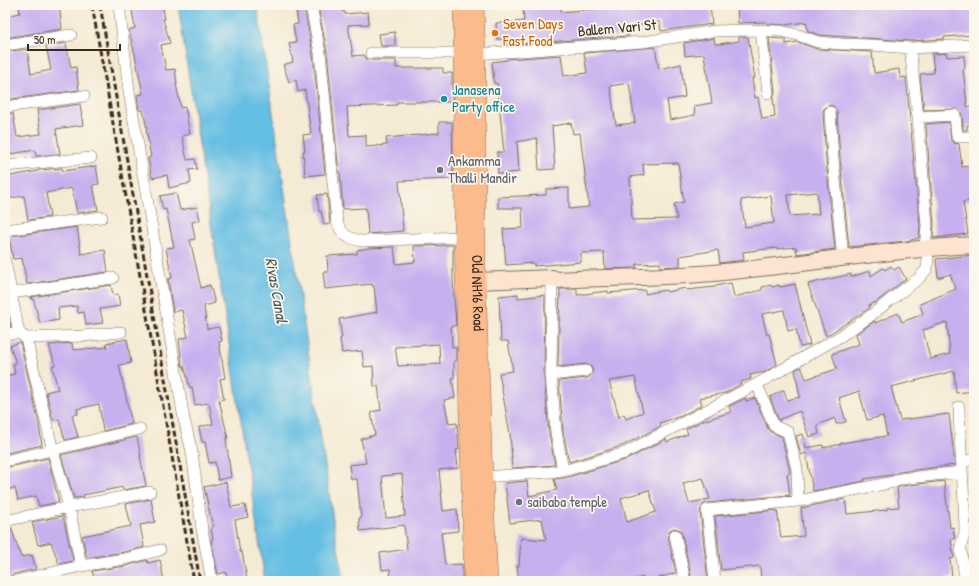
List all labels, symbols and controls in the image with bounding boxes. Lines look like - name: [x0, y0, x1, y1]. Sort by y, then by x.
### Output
- place label: Seven Days Fast Food: [502, 13, 563, 51]
- street label: Ballem Vari St: [577, 14, 658, 41]
- scale bar: [28, 26, 120, 52]
- marker: Seven Days Fast Food: [490, 28, 500, 38]
- text: 50 m: [34, 31, 55, 48]
- place label: Janasena Party office: [452, 79, 515, 117]
- marker: Janasena Party office: [439, 94, 449, 104]
- place label: Ankamma Thalli Mandir: [448, 150, 517, 188]
- marker: Ankamma Thalli Mandir: [435, 165, 445, 175]
- street label: Old NH16 Road: [467, 255, 490, 332]
- water label: Rivas Canal: [260, 256, 294, 325]
- place label: saibaba temple: [527, 491, 607, 512]
- marker: saibaba temple: [514, 497, 524, 507]

